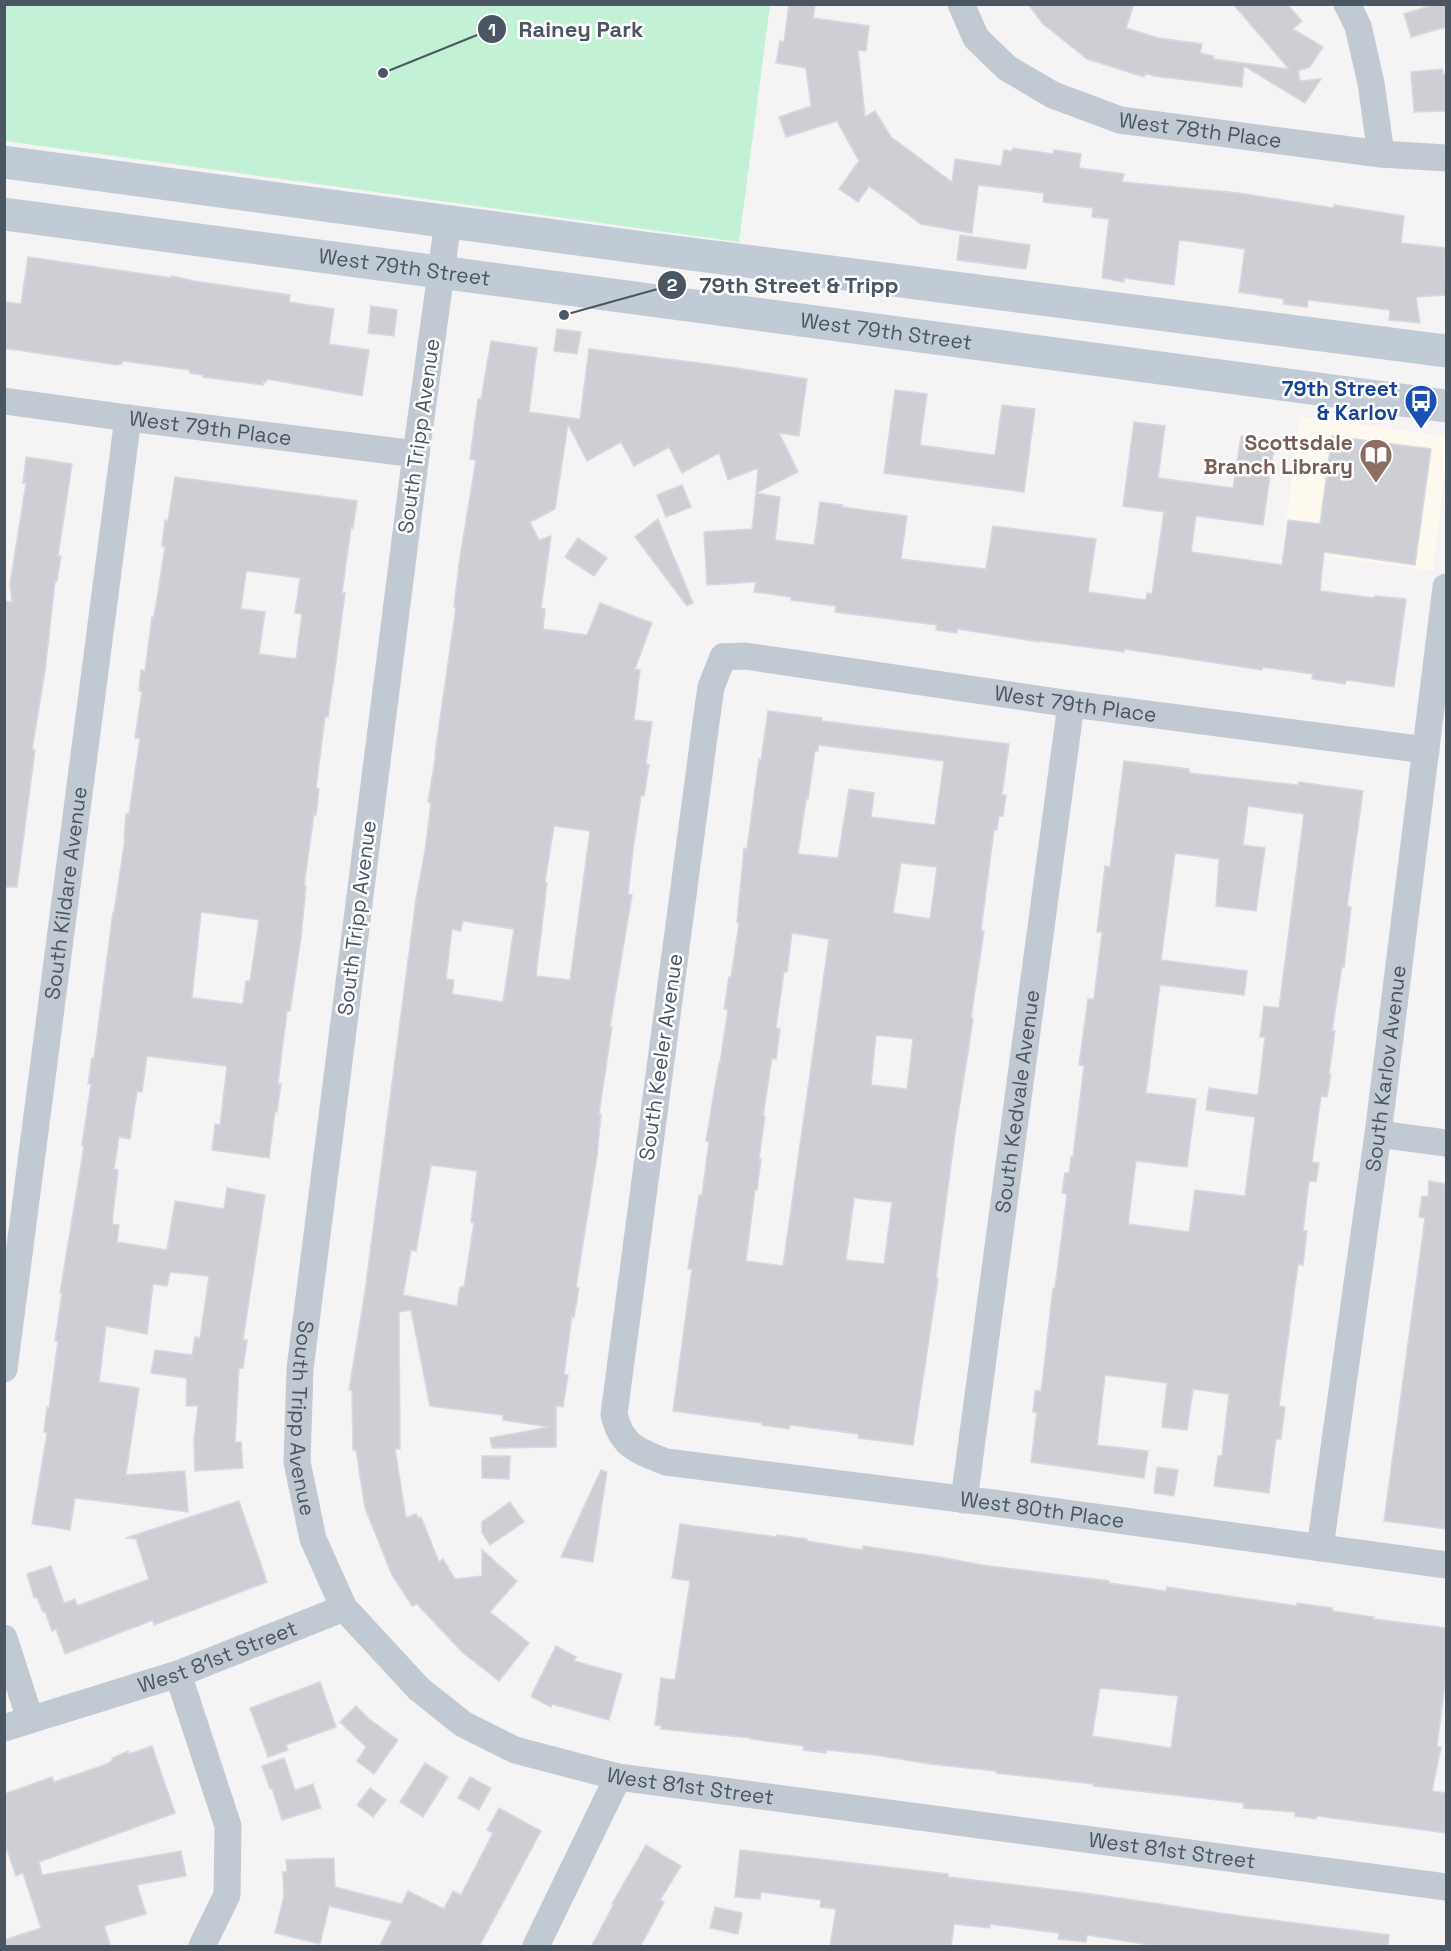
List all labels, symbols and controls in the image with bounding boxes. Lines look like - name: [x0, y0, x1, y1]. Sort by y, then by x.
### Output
- callout: Rainey Park: [477, 9, 656, 49]
- text: Rainey Park: [519, 15, 644, 43]
- text: 1: [488, 18, 496, 41]
- street label: West 78th Place: [1117, 106, 1283, 154]
- street label: West 79th Street: [317, 242, 492, 292]
- callout: 79th Street & Tripp: [657, 265, 911, 305]
- text: 79th Street & Tripp: [699, 271, 899, 299]
- text: 2: [667, 273, 678, 296]
- street label: West 79th Street: [799, 306, 974, 356]
- street label: South Tripp Avenue: [391, 337, 446, 535]
- place label: 79th Street & Karlov: [1282, 375, 1398, 426]
- bus stop icon: 79th Street & Karlov: [1403, 383, 1439, 430]
- street label: West 79th Place: [127, 404, 293, 451]
- place label: Scottsdale Branch Library: [1204, 429, 1353, 480]
- library icon: Scottsdale Branch Library: [1358, 437, 1394, 484]
- street label: West 79th Place: [993, 679, 1158, 728]
- street label: South Kildare Avenue: [38, 785, 93, 1001]
- street label: South Tripp Avenue: [331, 819, 382, 1017]
- street label: South Keeler Avenue: [633, 952, 688, 1162]
- street label: South Karlov Avenue: [1359, 964, 1412, 1173]
- street label: South Kedvale Avenue: [989, 988, 1045, 1215]
- street label: South Tripp Avenue: [284, 1319, 322, 1518]
- street label: West 80th Place: [958, 1485, 1126, 1534]
- street label: West 81st Street: [134, 1614, 301, 1699]
- street label: West 81st Street: [604, 1761, 776, 1811]
- street label: West 81st Street: [1087, 1826, 1257, 1875]

